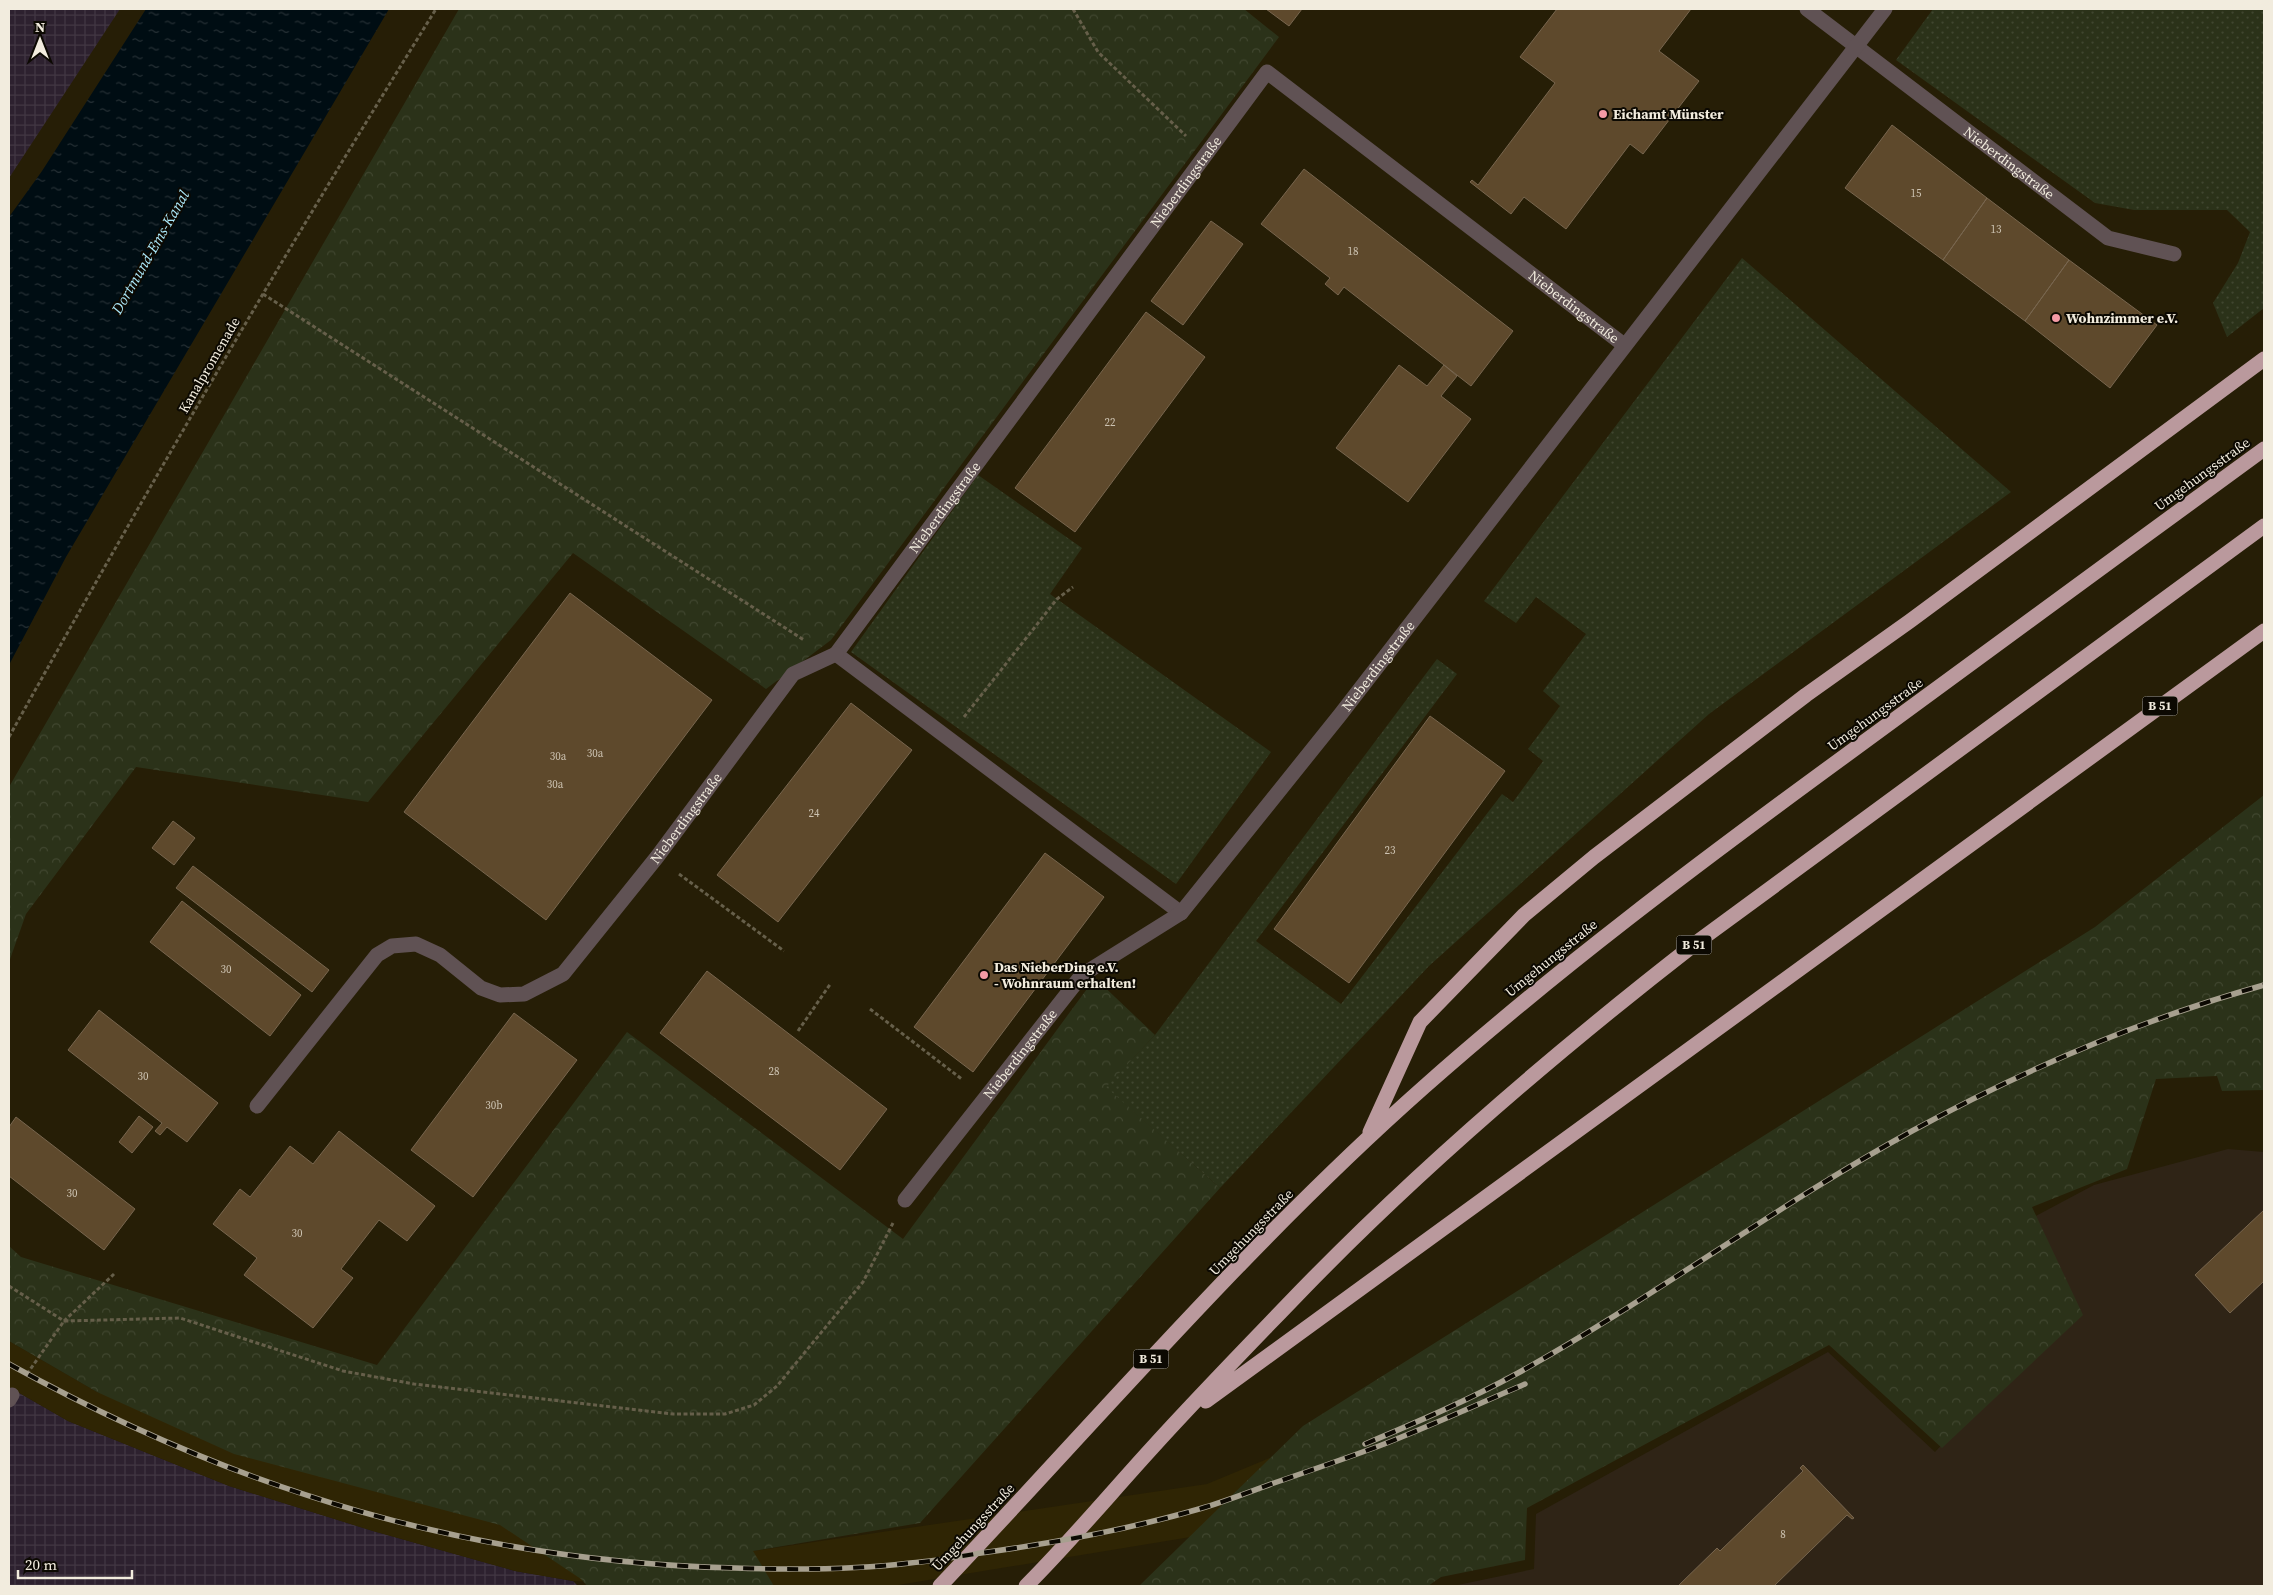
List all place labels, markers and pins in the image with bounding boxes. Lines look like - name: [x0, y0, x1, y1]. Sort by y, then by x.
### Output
- place label: Eichamt Münster: [1613, 104, 1724, 124]
- marker: Eichamt Münster: [1597, 108, 1609, 120]
- place label: Wohnzimmer e.V.: [2066, 308, 2178, 328]
- marker: Wohnzimmer e.V.: [2050, 312, 2062, 324]
- place label: Das NieberDing e.V. - Wohnraum erhalten!: [994, 957, 1136, 993]
- marker: Das NieberDing e.V. - Wohnraum erhalten!: [978, 969, 990, 981]

